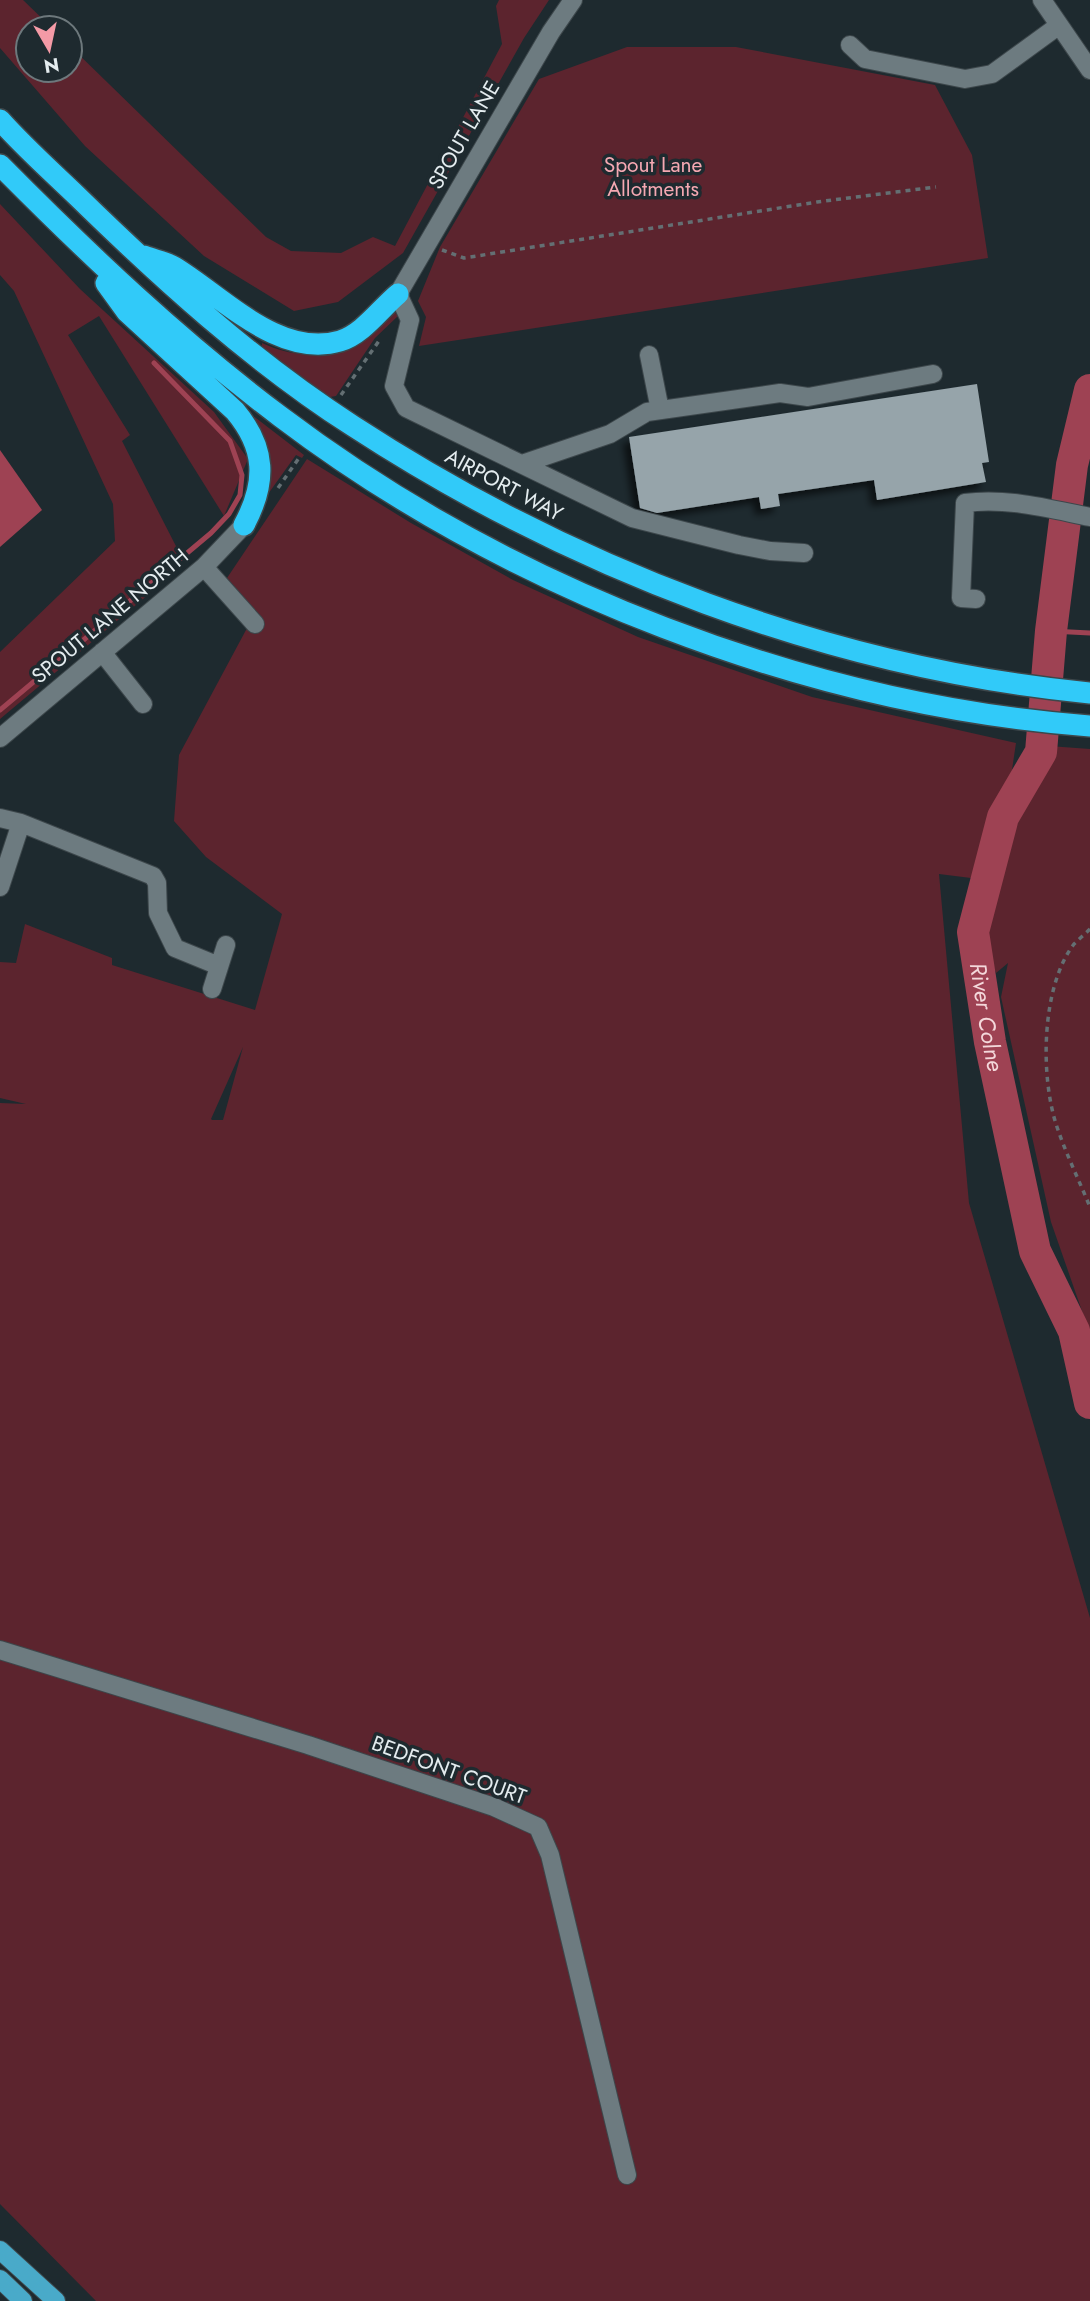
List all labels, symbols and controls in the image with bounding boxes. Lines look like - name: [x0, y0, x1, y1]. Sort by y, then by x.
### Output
- north arrow: [14, 14, 84, 84]
- text: N: [42, 51, 61, 80]
- street label: SPOUT LANE: [421, 75, 507, 195]
- park label: Spout Lane Allotments: [604, 150, 703, 204]
- street label: AIRPORT WAY: [440, 441, 568, 529]
- street label: SPOUT LANE NORTH: [25, 541, 195, 691]
- water label: River Colne: [961, 960, 1013, 1075]
- street label: BEDFONT COURT: [367, 1728, 531, 1812]

